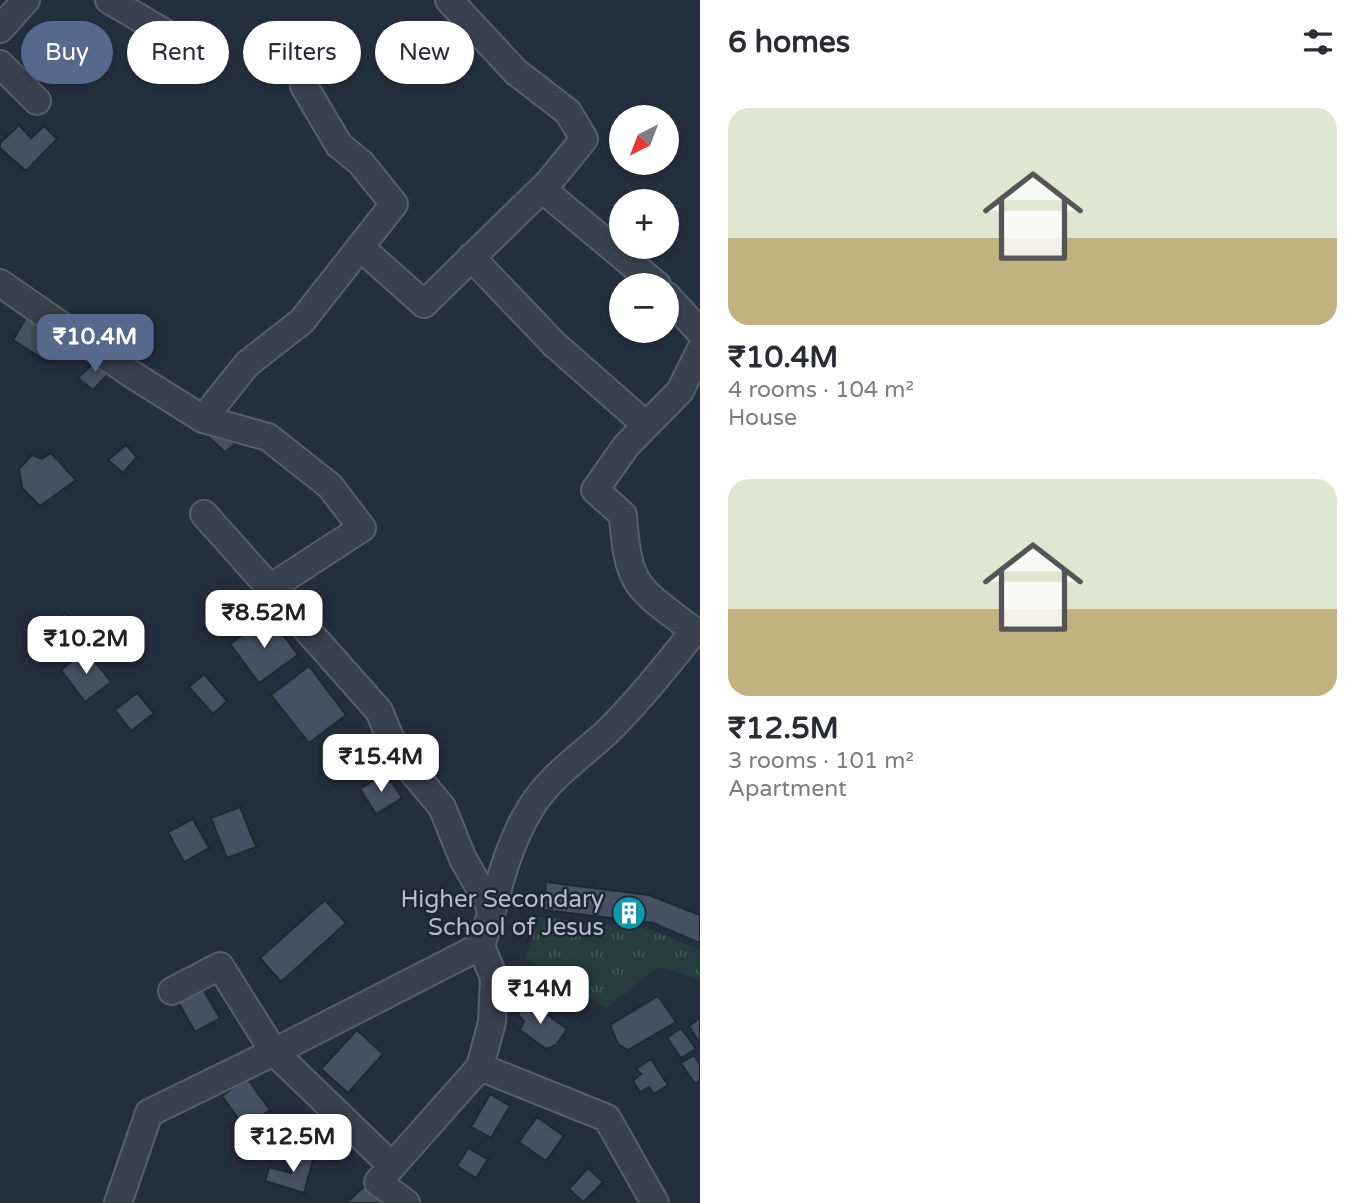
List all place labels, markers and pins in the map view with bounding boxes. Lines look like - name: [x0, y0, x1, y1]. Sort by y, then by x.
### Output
- pin: ₹10.4M: [38, 314, 152, 374]
- pin: ₹8.52M: [207, 590, 321, 650]
- pin: ₹10.2M: [29, 616, 143, 676]
- pin: ₹15.4M: [324, 734, 438, 794]
- place label: Higher Secondary School of Jesus: [400, 885, 604, 942]
- building icon: Higher Secondary School of Jesus: [610, 894, 648, 932]
- pin: ₹14M: [499, 967, 581, 1026]
- pin: ₹12.5M: [236, 1114, 350, 1174]

